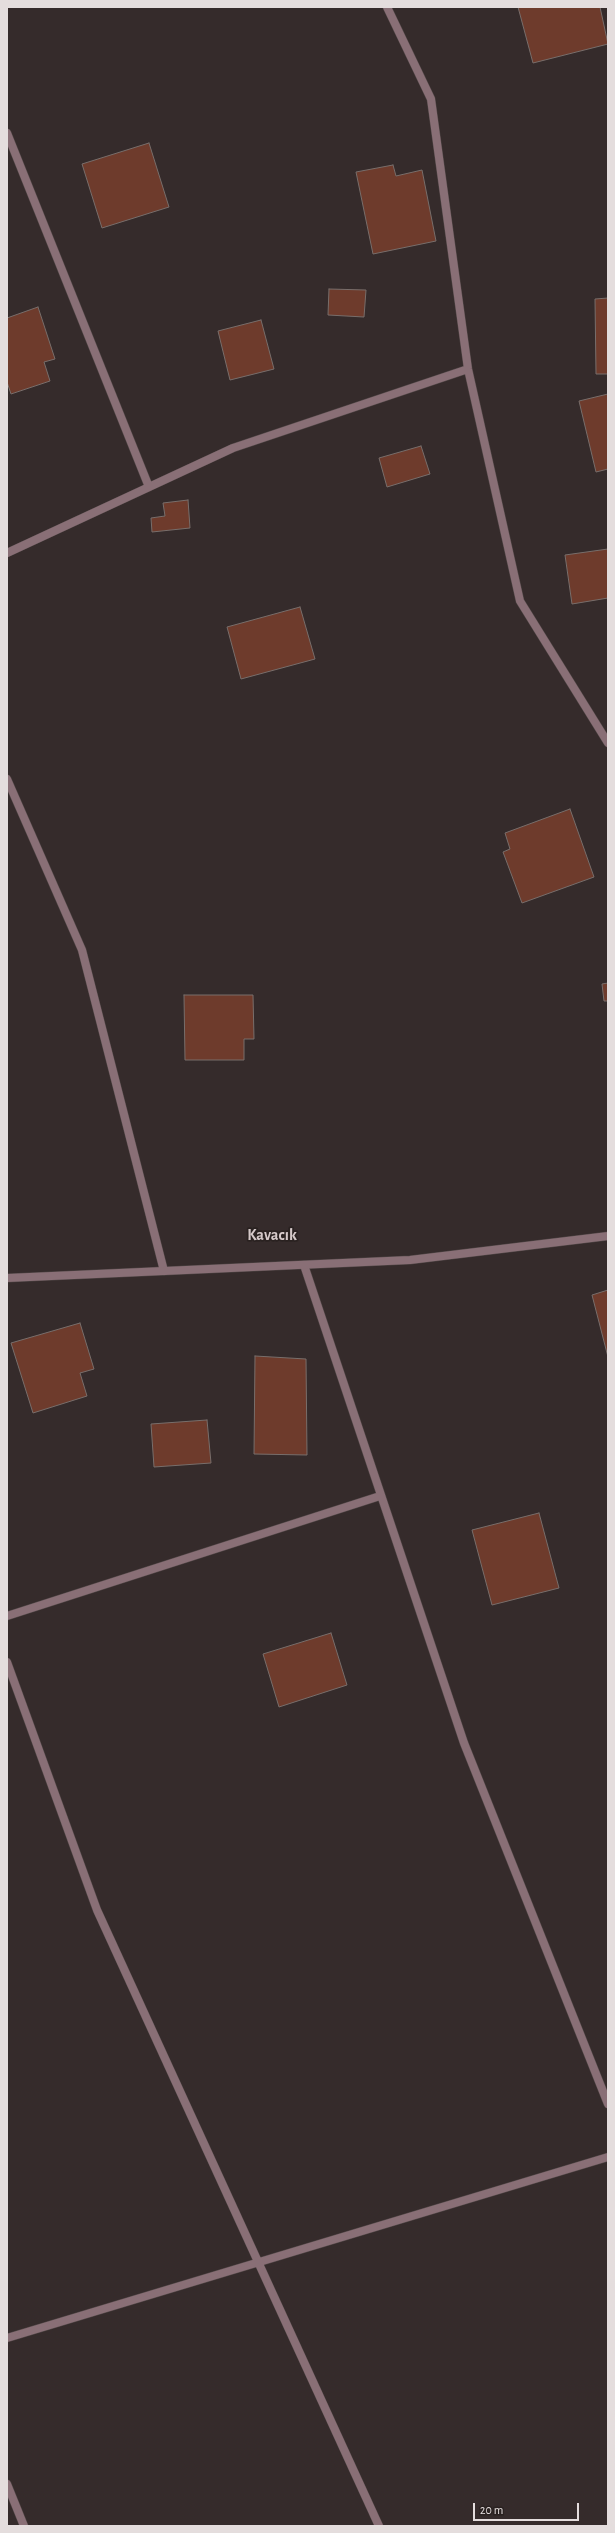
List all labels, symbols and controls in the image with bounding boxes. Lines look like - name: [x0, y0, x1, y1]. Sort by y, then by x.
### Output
- district label: Kavacık: [247, 1225, 297, 1245]
- scale bar: [475, 2495, 581, 2521]
- text: 20 m: [480, 2504, 503, 2516]

